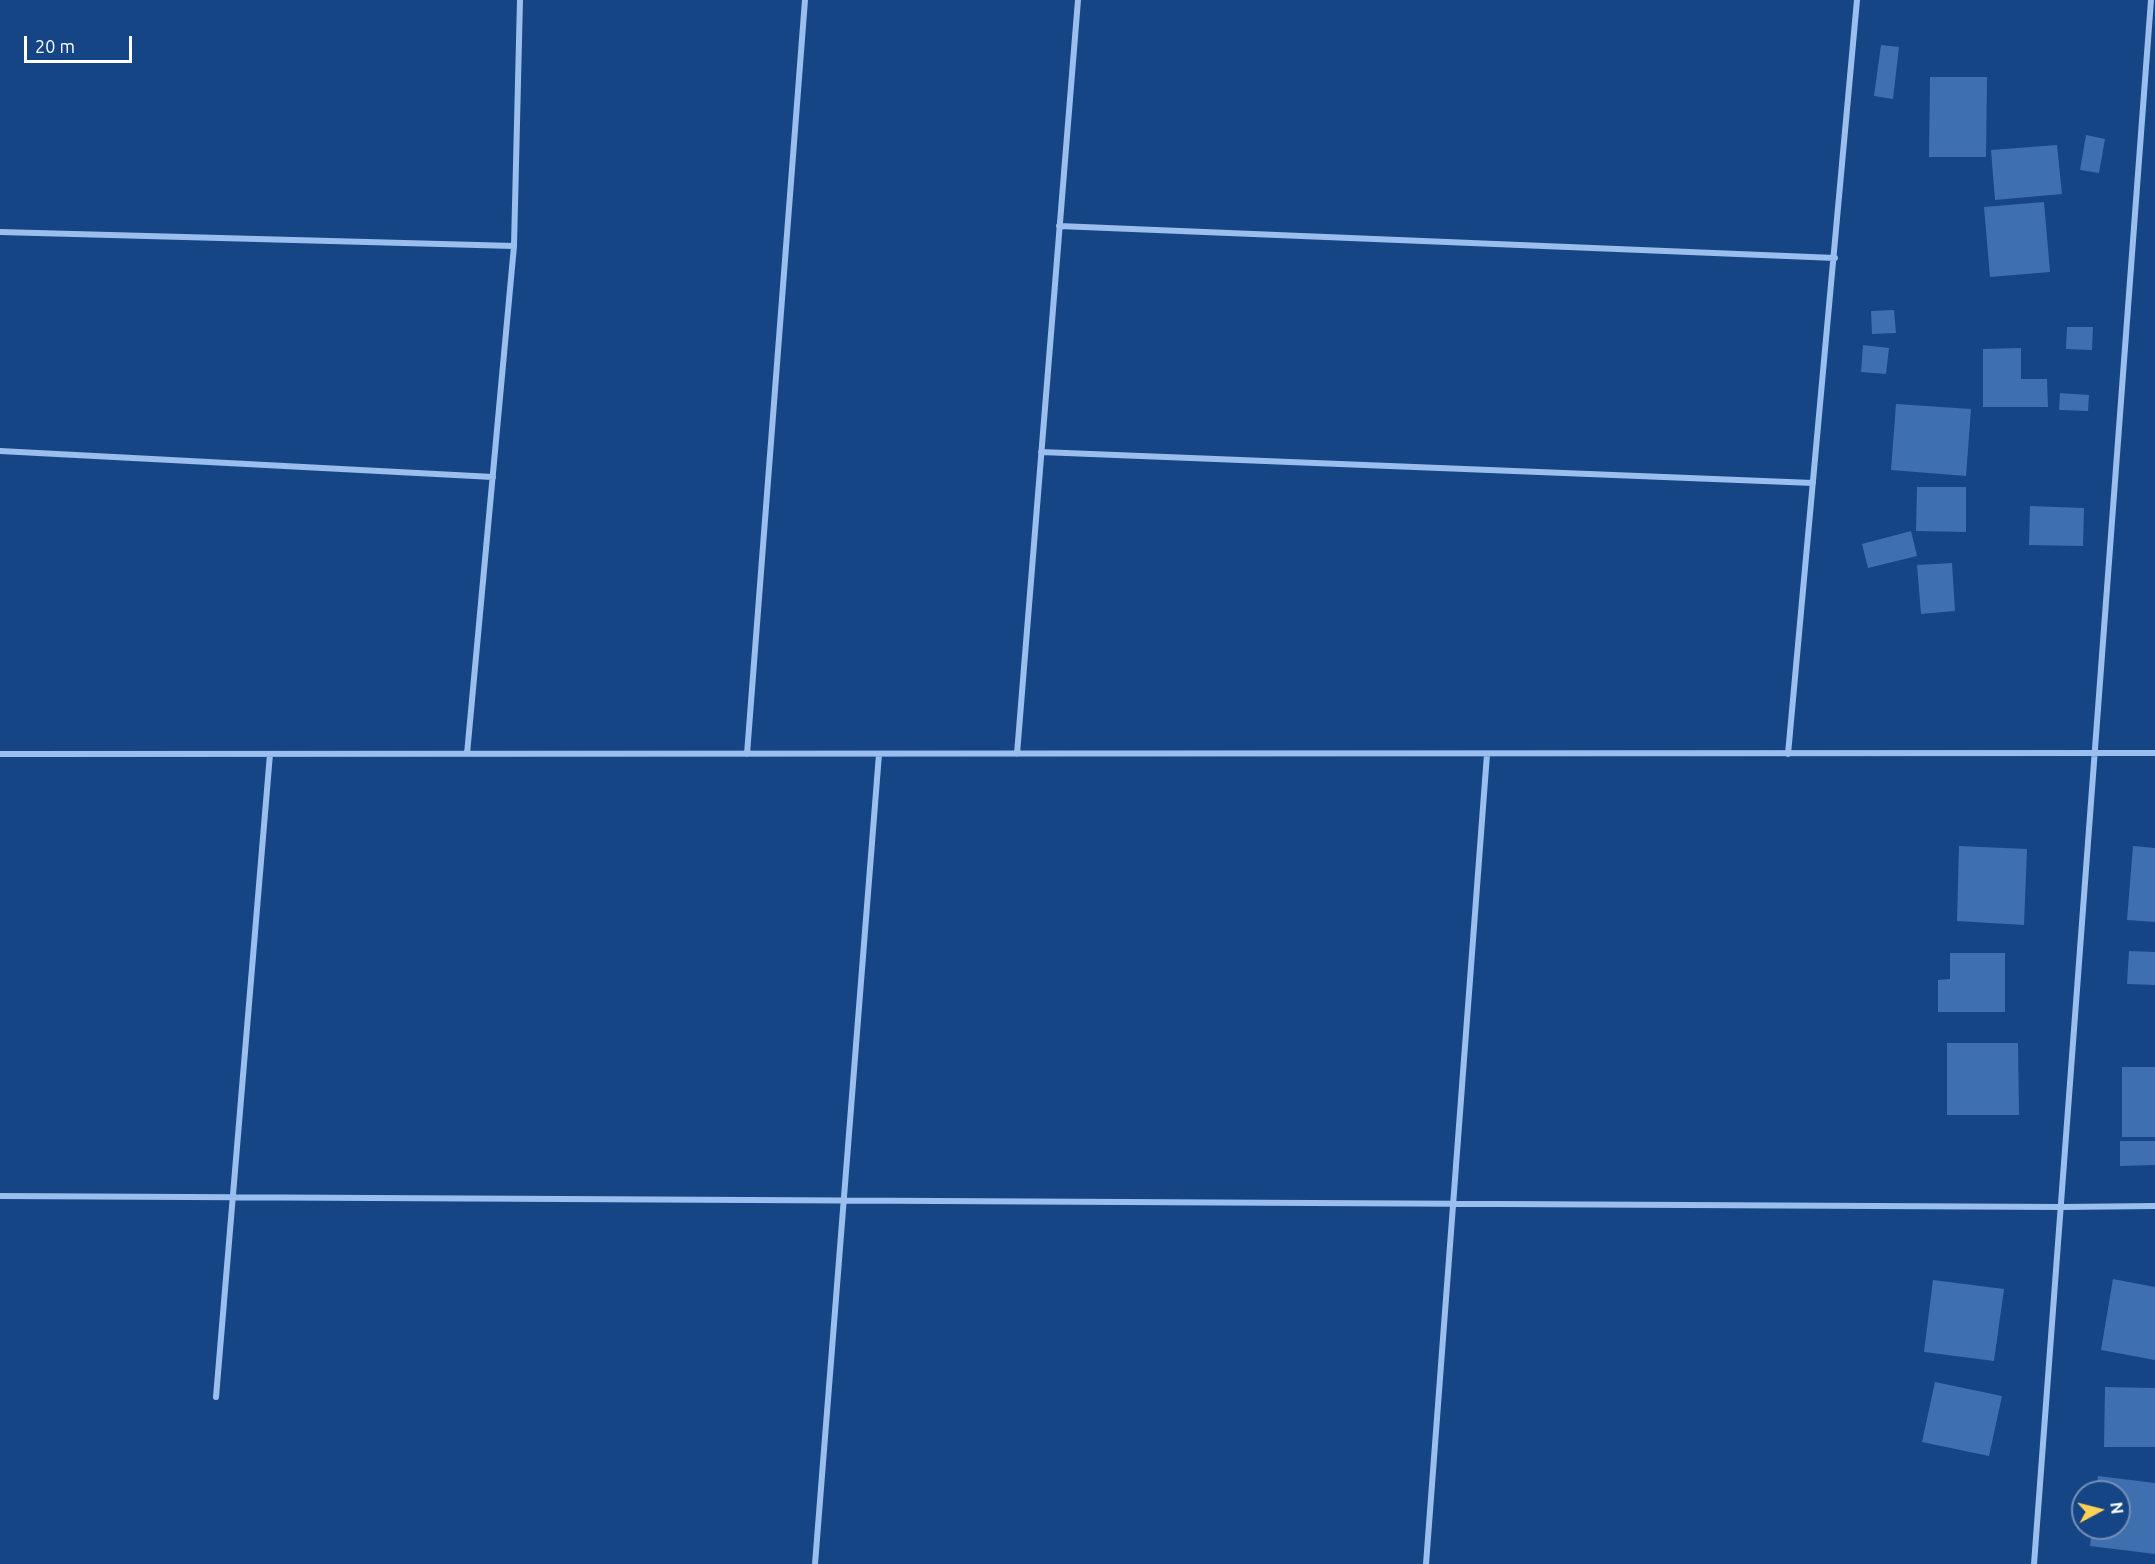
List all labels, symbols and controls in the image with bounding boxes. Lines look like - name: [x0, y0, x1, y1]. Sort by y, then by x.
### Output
- scale bar: [27, 24, 135, 62]
- text: 20 m: [35, 36, 75, 56]
- north arrow: [2071, 1480, 2131, 1540]
- text: N: [2107, 1501, 2127, 1515]

